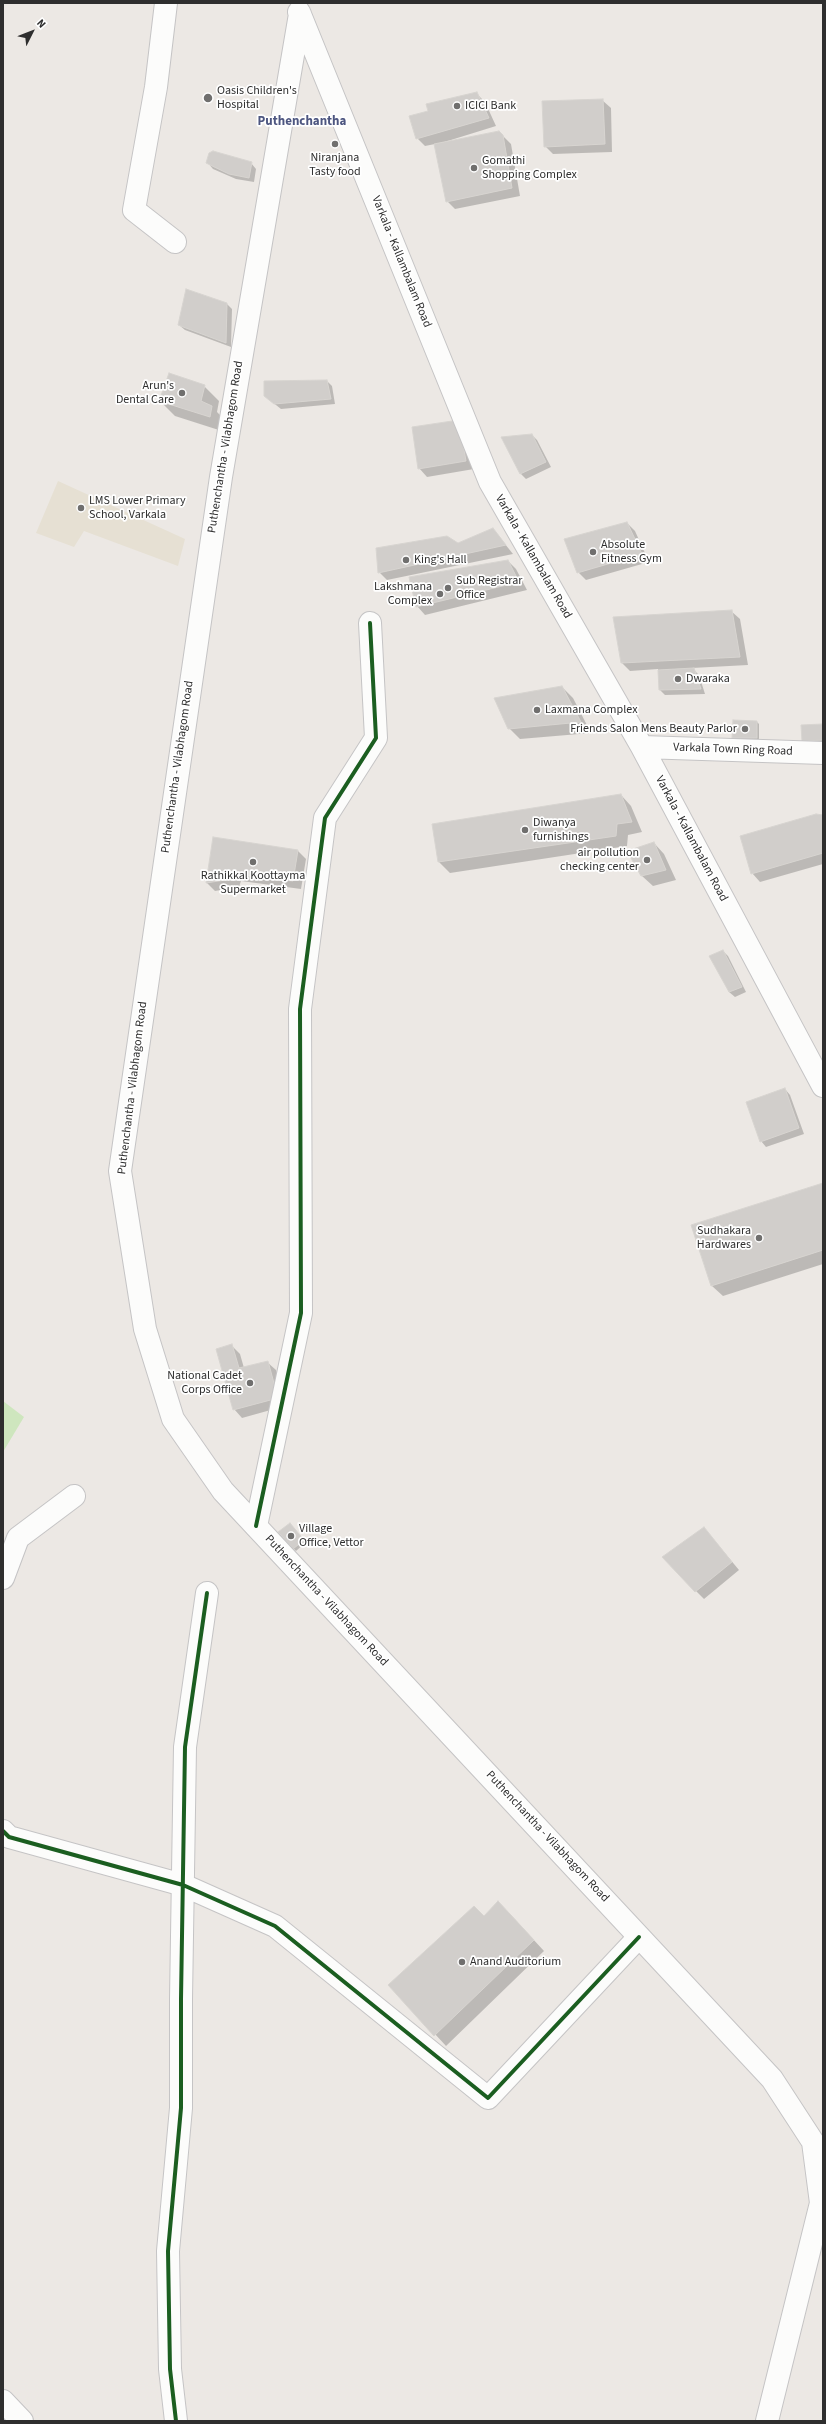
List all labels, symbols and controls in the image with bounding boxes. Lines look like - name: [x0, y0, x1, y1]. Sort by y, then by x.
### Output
- north arrow: [12, 12, 52, 52]
- text: N: [33, 16, 49, 31]
- place label: Oasis Children's Hospital: [217, 84, 297, 112]
- marker: Oasis Children's Hospital: [202, 92, 214, 104]
- place label: ICICI Bank: [465, 99, 516, 113]
- marker: ICICI Bank: [452, 101, 462, 111]
- district label: Puthenchantha: [258, 114, 346, 130]
- marker: Niranjana Tasty food: [330, 139, 340, 149]
- place label: Niranjana Tasty food: [309, 151, 361, 179]
- place label: Gomathi Shopping Complex: [482, 154, 577, 182]
- marker: Gomathi Shopping Complex: [469, 163, 479, 173]
- street label: Varkala - Kallambalam Road: [368, 194, 434, 330]
- street label: Puthenchantha - Vilabhagom Road: [205, 360, 247, 534]
- place label: Arun's Dental Care: [116, 379, 174, 407]
- marker: Arun's Dental Care: [177, 388, 187, 398]
- street label: Varkala - Kallambalam Road: [492, 493, 574, 621]
- place label: LMS Lower Primary School, Varkala: [89, 494, 186, 522]
- marker: LMS Lower Primary School, Varkala: [76, 503, 86, 513]
- place label: Absolute Fitness Gym: [601, 538, 662, 566]
- marker: Absolute Fitness Gym: [588, 547, 598, 557]
- place label: King's Hall: [414, 553, 467, 567]
- marker: King's Hall: [401, 555, 411, 565]
- place label: Sub Registrar Office: [456, 574, 522, 602]
- place label: Lakshmana Complex: [374, 580, 432, 608]
- marker: Sub Registrar Office: [443, 583, 453, 593]
- marker: Lakshmana Complex: [435, 589, 445, 599]
- place label: Dwaraka: [686, 672, 730, 686]
- marker: Dwaraka: [673, 674, 683, 684]
- street label: Puthenchantha - Vilabhagom Road: [159, 680, 197, 854]
- place label: Laxmana Complex: [545, 703, 637, 717]
- marker: Laxmana Complex: [532, 705, 542, 715]
- place label: Friends Salon Mens Beauty Parlor: [570, 722, 737, 736]
- marker: Friends Salon Mens Beauty Parlor: [740, 724, 750, 734]
- street label: Varkala Town Ring Road: [673, 741, 793, 759]
- street label: Varkala - Kallambalam Road: [652, 774, 730, 904]
- place label: Diwanya furnishings: [533, 816, 589, 844]
- marker: Diwanya furnishings: [520, 825, 530, 835]
- place label: air pollution checking center: [560, 846, 639, 874]
- marker: air pollution checking center: [642, 855, 652, 865]
- marker: Rathikkal Koottayma Supermarket: [248, 857, 258, 867]
- place label: Rathikkal Koottayma Supermarket: [201, 869, 305, 897]
- street label: Puthenchantha - Vilabhagom Road: [115, 1001, 151, 1175]
- place label: Sudhakara Hardwares: [697, 1224, 751, 1252]
- marker: Sudhakara Hardwares: [754, 1233, 764, 1243]
- place label: National Cadet Corps Office: [167, 1369, 242, 1397]
- marker: National Cadet Corps Office: [245, 1378, 255, 1388]
- place label: Village Office, Vettor: [299, 1522, 364, 1550]
- marker: Village Office, Vettor: [286, 1531, 296, 1541]
- street label: Puthenchantha - Vilabhagom Road: [261, 1532, 391, 1670]
- street label: Puthenchantha - Vilabhagom Road: [482, 1768, 612, 1906]
- place label: Anand Auditorium: [470, 1955, 561, 1969]
- marker: Anand Auditorium: [457, 1957, 467, 1967]

